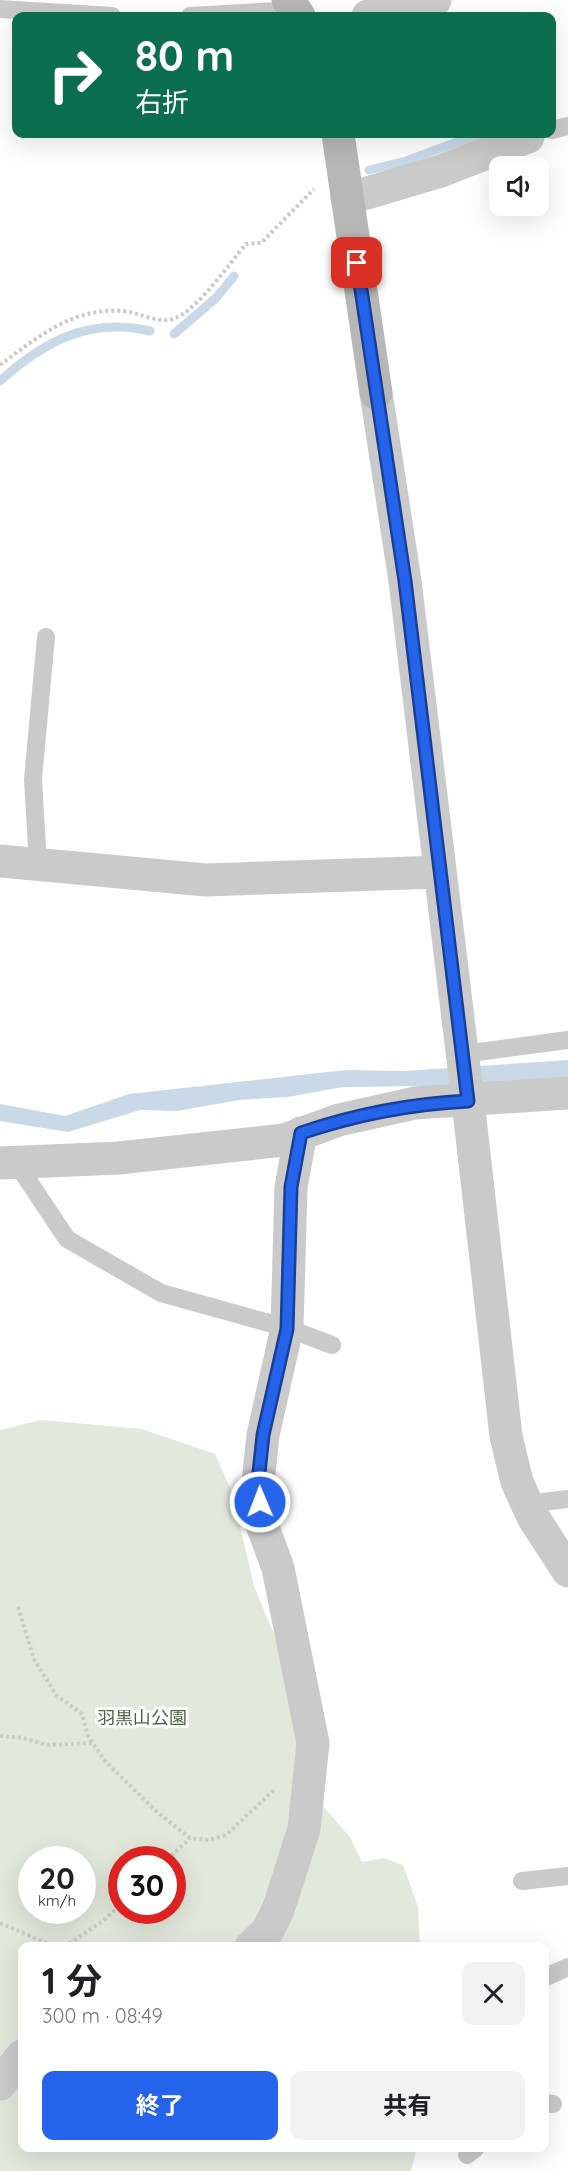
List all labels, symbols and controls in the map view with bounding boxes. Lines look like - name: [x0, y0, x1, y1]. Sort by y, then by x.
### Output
- text: 80 m: [135, 29, 234, 82]
- icon: right: [36, 36, 114, 114]
- text: 右折: [135, 85, 189, 119]
- map controls: [489, 156, 549, 216]
- button: sound: [489, 156, 549, 216]
- pin: [331, 237, 382, 288]
- icon: arrive: [340, 246, 373, 279]
- position arrow: [228, 1470, 292, 1534]
- park label: 羽黒山公園: [97, 1706, 187, 1729]
- speed limit sign: 30: [108, 1846, 186, 1924]
- text: 20: [39, 1859, 75, 1897]
- text: km/h: [38, 1891, 76, 1910]
- text: 1 分: [42, 1958, 102, 2003]
- button: close: [462, 1962, 525, 2025]
- text: 300 m · 08:49: [42, 2003, 163, 2028]
- button: 終了: [42, 2071, 278, 2140]
- button: 共有: [290, 2071, 525, 2140]

